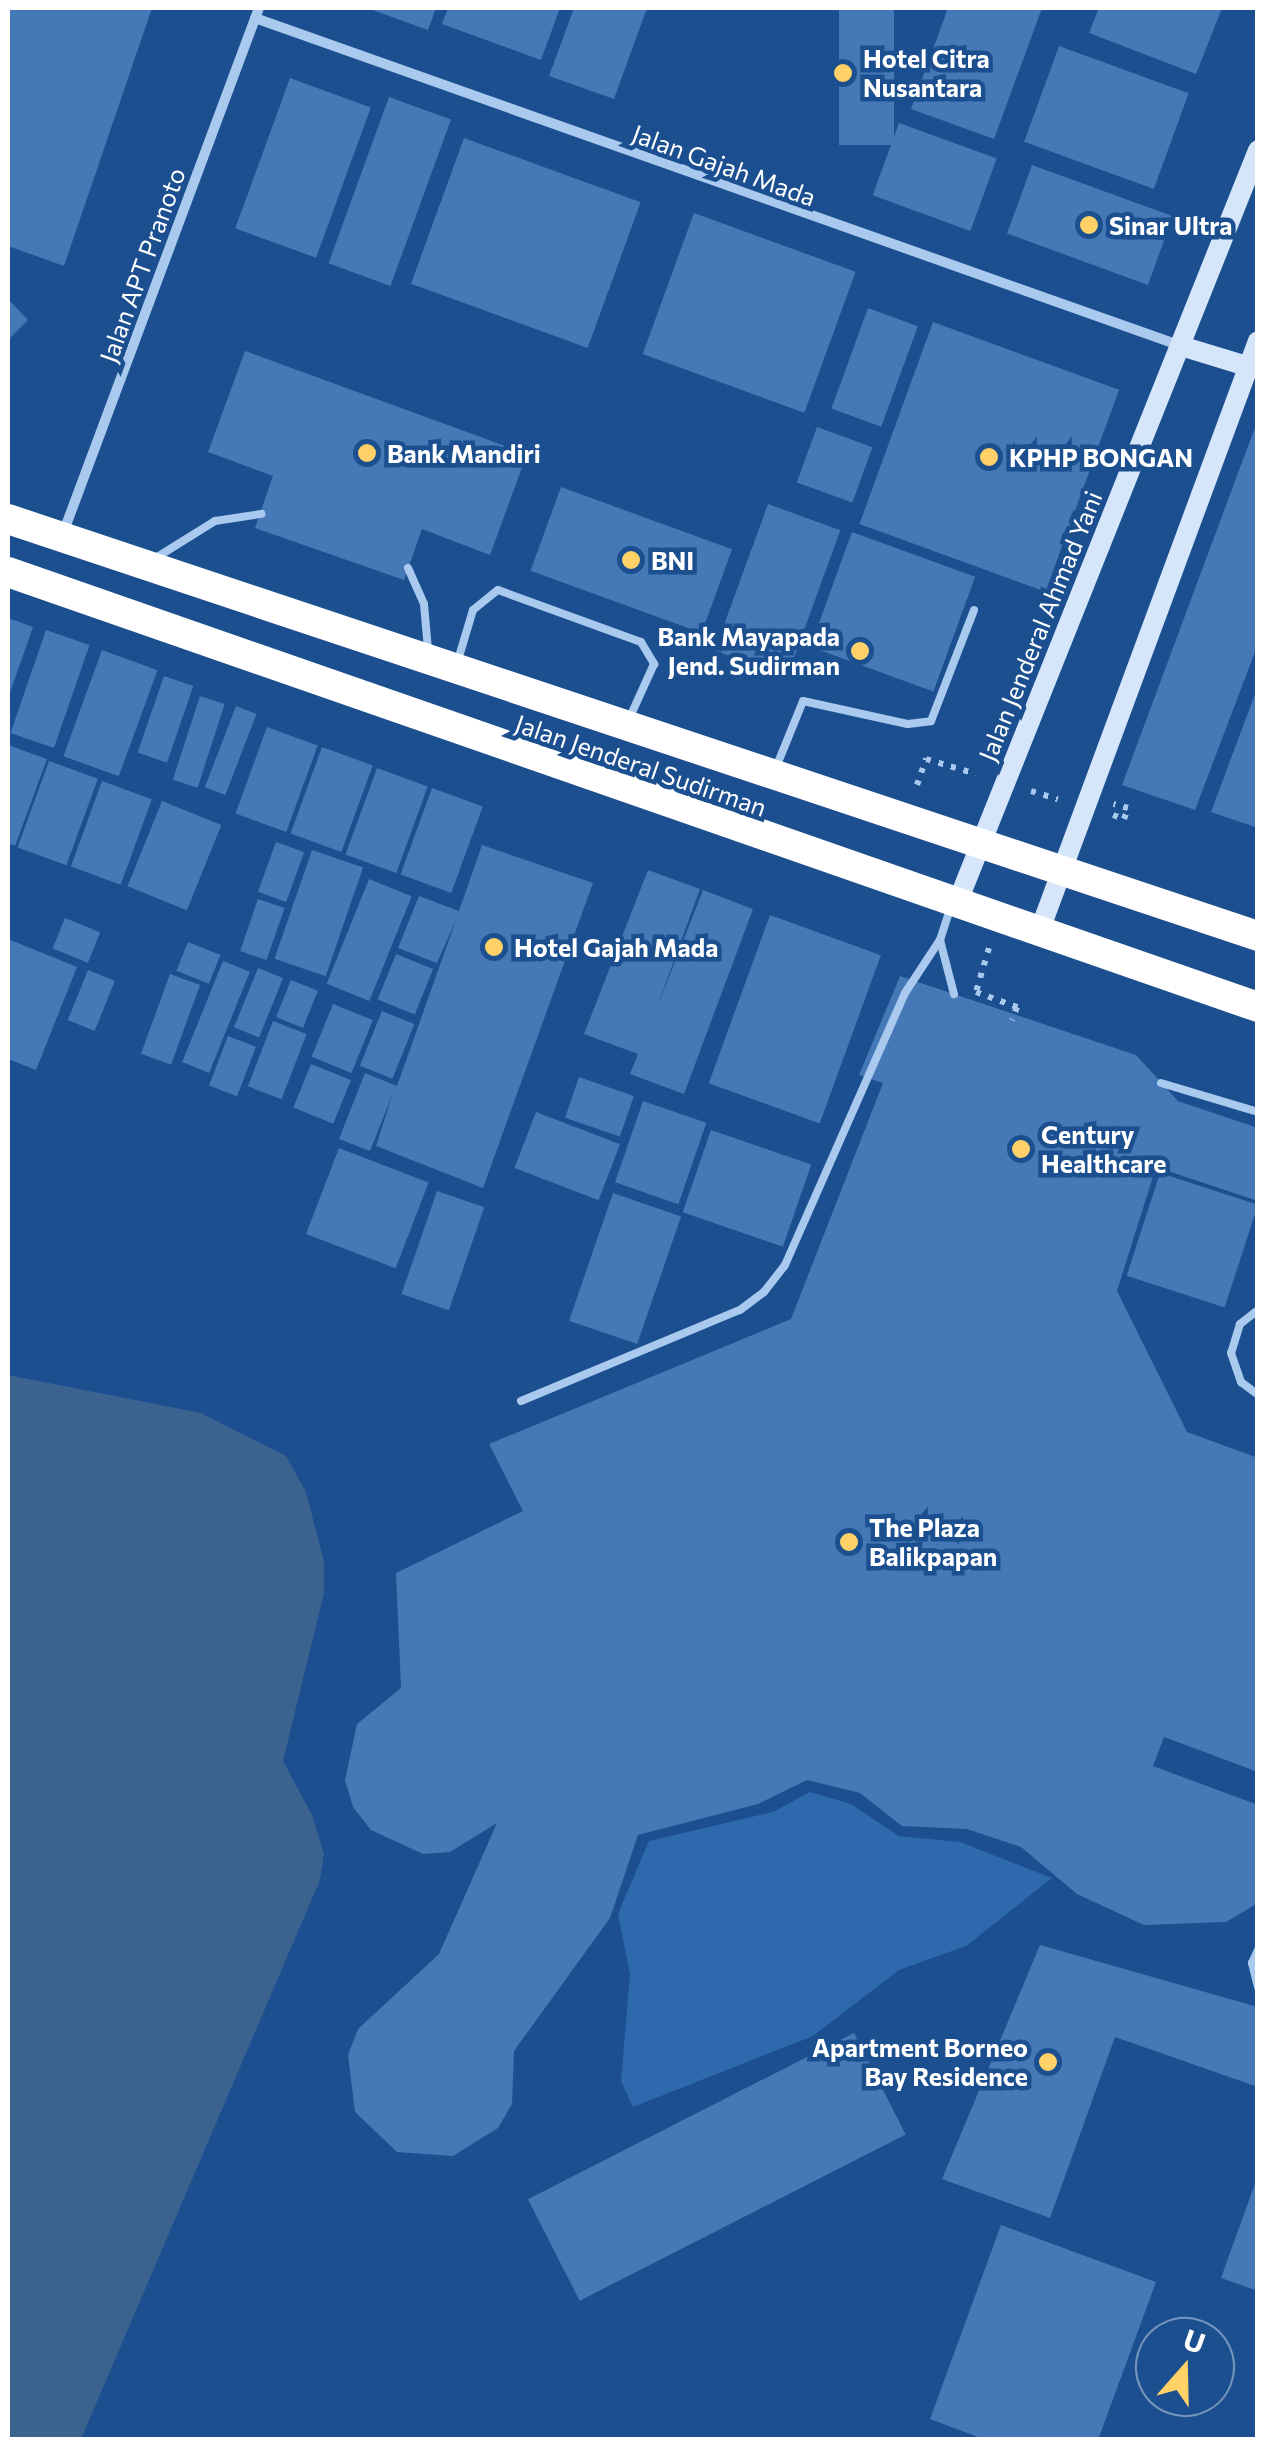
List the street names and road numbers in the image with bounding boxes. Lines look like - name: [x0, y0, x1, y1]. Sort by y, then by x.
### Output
- street label: Jalan Gajah Mada: [628, 118, 820, 212]
- street label: Jalan APT Pranoto: [93, 163, 191, 367]
- street label: Jalan Jenderal Ahmad Yani: [972, 487, 1108, 765]
- street label: Jalan Jenderal Sudirman: [511, 708, 771, 822]

